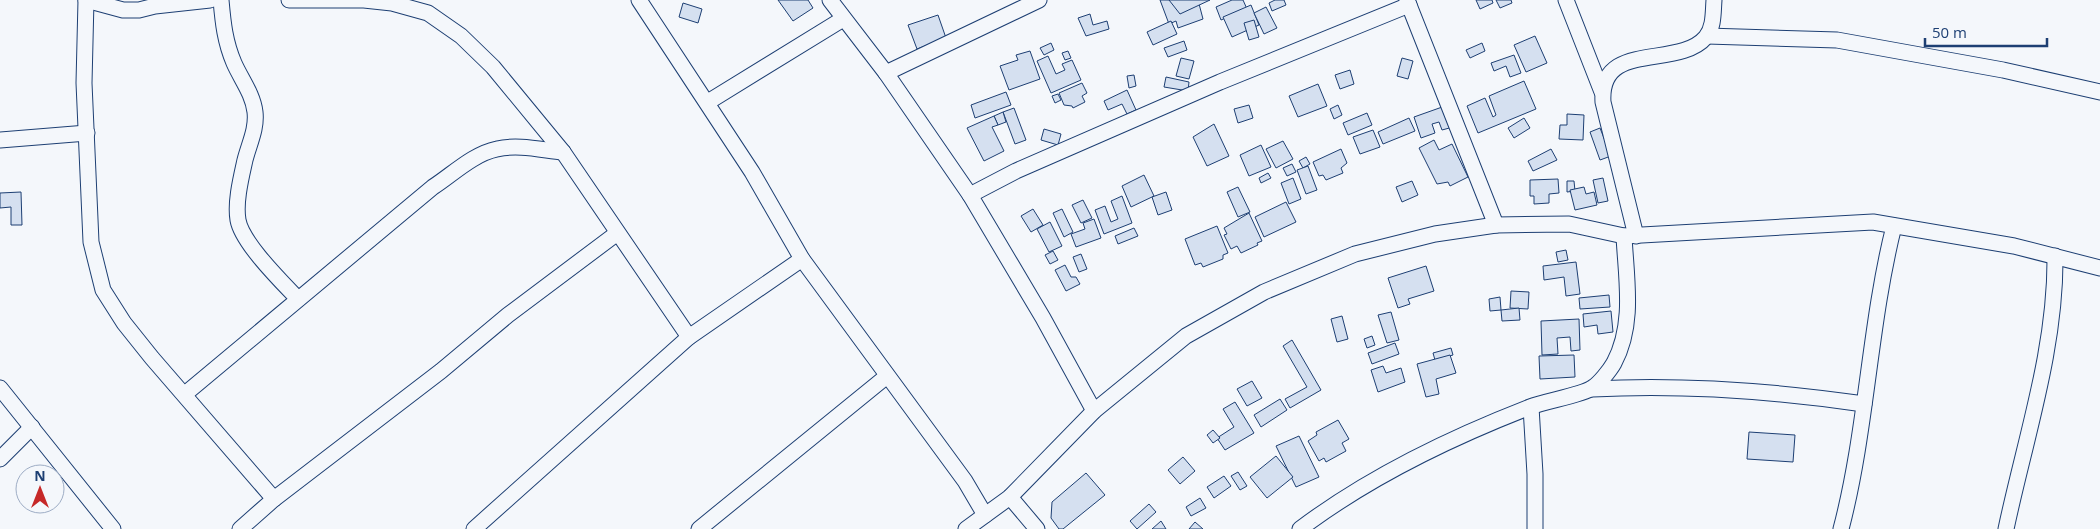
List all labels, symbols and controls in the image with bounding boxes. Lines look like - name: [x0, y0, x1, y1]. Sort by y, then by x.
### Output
- scale bar: [1925, 15, 2048, 47]
- text: 50 m: [1932, 22, 1967, 42]
- north arrow: [15, 464, 65, 514]
- text: N: [34, 466, 46, 485]

